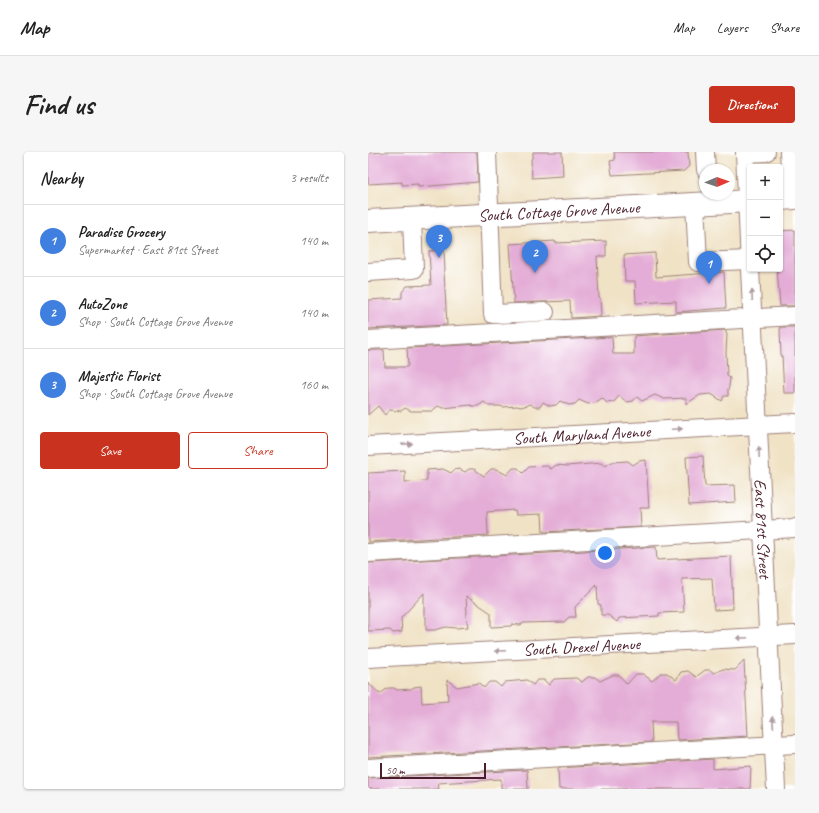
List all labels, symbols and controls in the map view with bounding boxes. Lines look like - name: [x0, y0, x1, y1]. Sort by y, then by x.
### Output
- text: Map: [20, 16, 50, 40]
- text: Map: [673, 19, 695, 36]
- text: Layers: [717, 19, 748, 36]
- text: Share: [770, 19, 799, 36]
- button: Directions: [709, 86, 795, 123]
- text: Find us: [24, 87, 94, 122]
- north arrow: [699, 164, 735, 200]
- map controls: [747, 164, 783, 272]
- button: +: [747, 164, 783, 200]
- text: Nearby: [40, 168, 83, 189]
- text: 3 results: [290, 170, 328, 186]
- street label: South Cottage Grove Avenue: [478, 197, 641, 226]
- button: −: [747, 200, 783, 236]
- text: Paradise Grocery: [78, 223, 165, 242]
- pin: 3: [426, 225, 452, 258]
- text: 1: [50, 233, 56, 249]
- text: 140 m: [300, 233, 328, 249]
- button: locate: [747, 236, 783, 272]
- pin: 2: [522, 240, 548, 273]
- text: Supermarket · East 81st Street: [78, 242, 218, 258]
- pin: 1: [696, 251, 722, 284]
- one-way arrow: [748, 289, 755, 301]
- text: AutoZone: [78, 295, 127, 314]
- text: 2: [50, 305, 56, 321]
- text: 140 m: [300, 305, 328, 321]
- text: Shop · South Cottage Grove Avenue: [78, 314, 232, 330]
- text: Majestic Florist: [78, 367, 160, 386]
- text: 3: [50, 377, 56, 393]
- text: 160 m: [300, 377, 328, 393]
- text: Shop · South Cottage Grove Avenue: [78, 386, 232, 402]
- street label: South Maryland Avenue: [513, 421, 652, 449]
- one-way arrow: [671, 426, 683, 433]
- button: Save: [40, 432, 180, 469]
- button: Share: [188, 432, 328, 469]
- one-way arrow: [401, 441, 413, 448]
- one-way arrow: [756, 446, 763, 458]
- street label: East 81st Street: [750, 478, 776, 581]
- your location: [595, 543, 615, 563]
- street label: South Drexel Avenue: [523, 633, 642, 661]
- one-way arrow: [736, 634, 748, 641]
- one-way arrow: [494, 647, 506, 654]
- one-way arrow: [770, 715, 776, 728]
- scale bar: [380, 761, 486, 780]
- text: 50 m: [386, 763, 405, 777]

